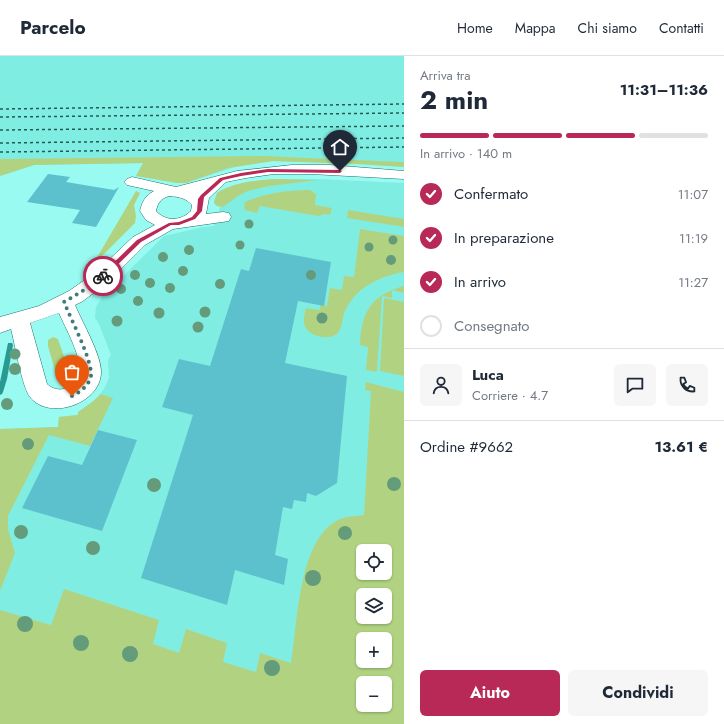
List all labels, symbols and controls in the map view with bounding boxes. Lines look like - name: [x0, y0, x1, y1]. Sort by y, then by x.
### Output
- text: Parcelo: [20, 14, 86, 41]
- text: Home: [457, 18, 493, 38]
- text: Mappa: [515, 18, 556, 38]
- text: Chi siamo: [578, 18, 637, 38]
- text: Contatti: [659, 18, 704, 38]
- text: Arriva tra: [420, 66, 471, 85]
- text: 11:31–11:36: [620, 79, 708, 101]
- text: 2 min: [420, 81, 488, 119]
- pin: [323, 130, 357, 171]
- icon: home: [329, 136, 351, 158]
- text: In arrivo · 140 m: [420, 144, 512, 163]
- icon: check: [420, 183, 442, 205]
- text: Confermato: [454, 183, 528, 205]
- text: 11:07: [678, 185, 708, 204]
- icon: check: [420, 227, 442, 249]
- text: In preparazione: [454, 227, 554, 249]
- text: 11:19: [679, 229, 708, 248]
- courier: [83, 256, 123, 296]
- icon: bike: [92, 265, 114, 287]
- icon: check: [420, 271, 442, 293]
- text: In arrivo: [454, 271, 506, 293]
- text: 11:27: [678, 273, 708, 292]
- text: Consegnato: [454, 315, 530, 337]
- pin: [55, 355, 89, 396]
- icon: bag: [61, 361, 83, 383]
- button: person: [420, 364, 462, 406]
- text: Luca: [472, 364, 504, 386]
- button: chat: [614, 364, 656, 406]
- button: phone: [666, 364, 708, 406]
- text: Corriere · 4.7: [472, 386, 548, 405]
- text: Ordine #9662: [420, 436, 513, 458]
- text: 13.61 €: [654, 436, 708, 458]
- map controls: [356, 544, 392, 712]
- button: locate: [356, 544, 392, 580]
- button: layers: [356, 588, 392, 624]
- button: +: [356, 632, 392, 668]
- button: Aiuto: [420, 670, 560, 716]
- button: Condividi: [568, 670, 708, 716]
- button: −: [356, 676, 392, 712]

